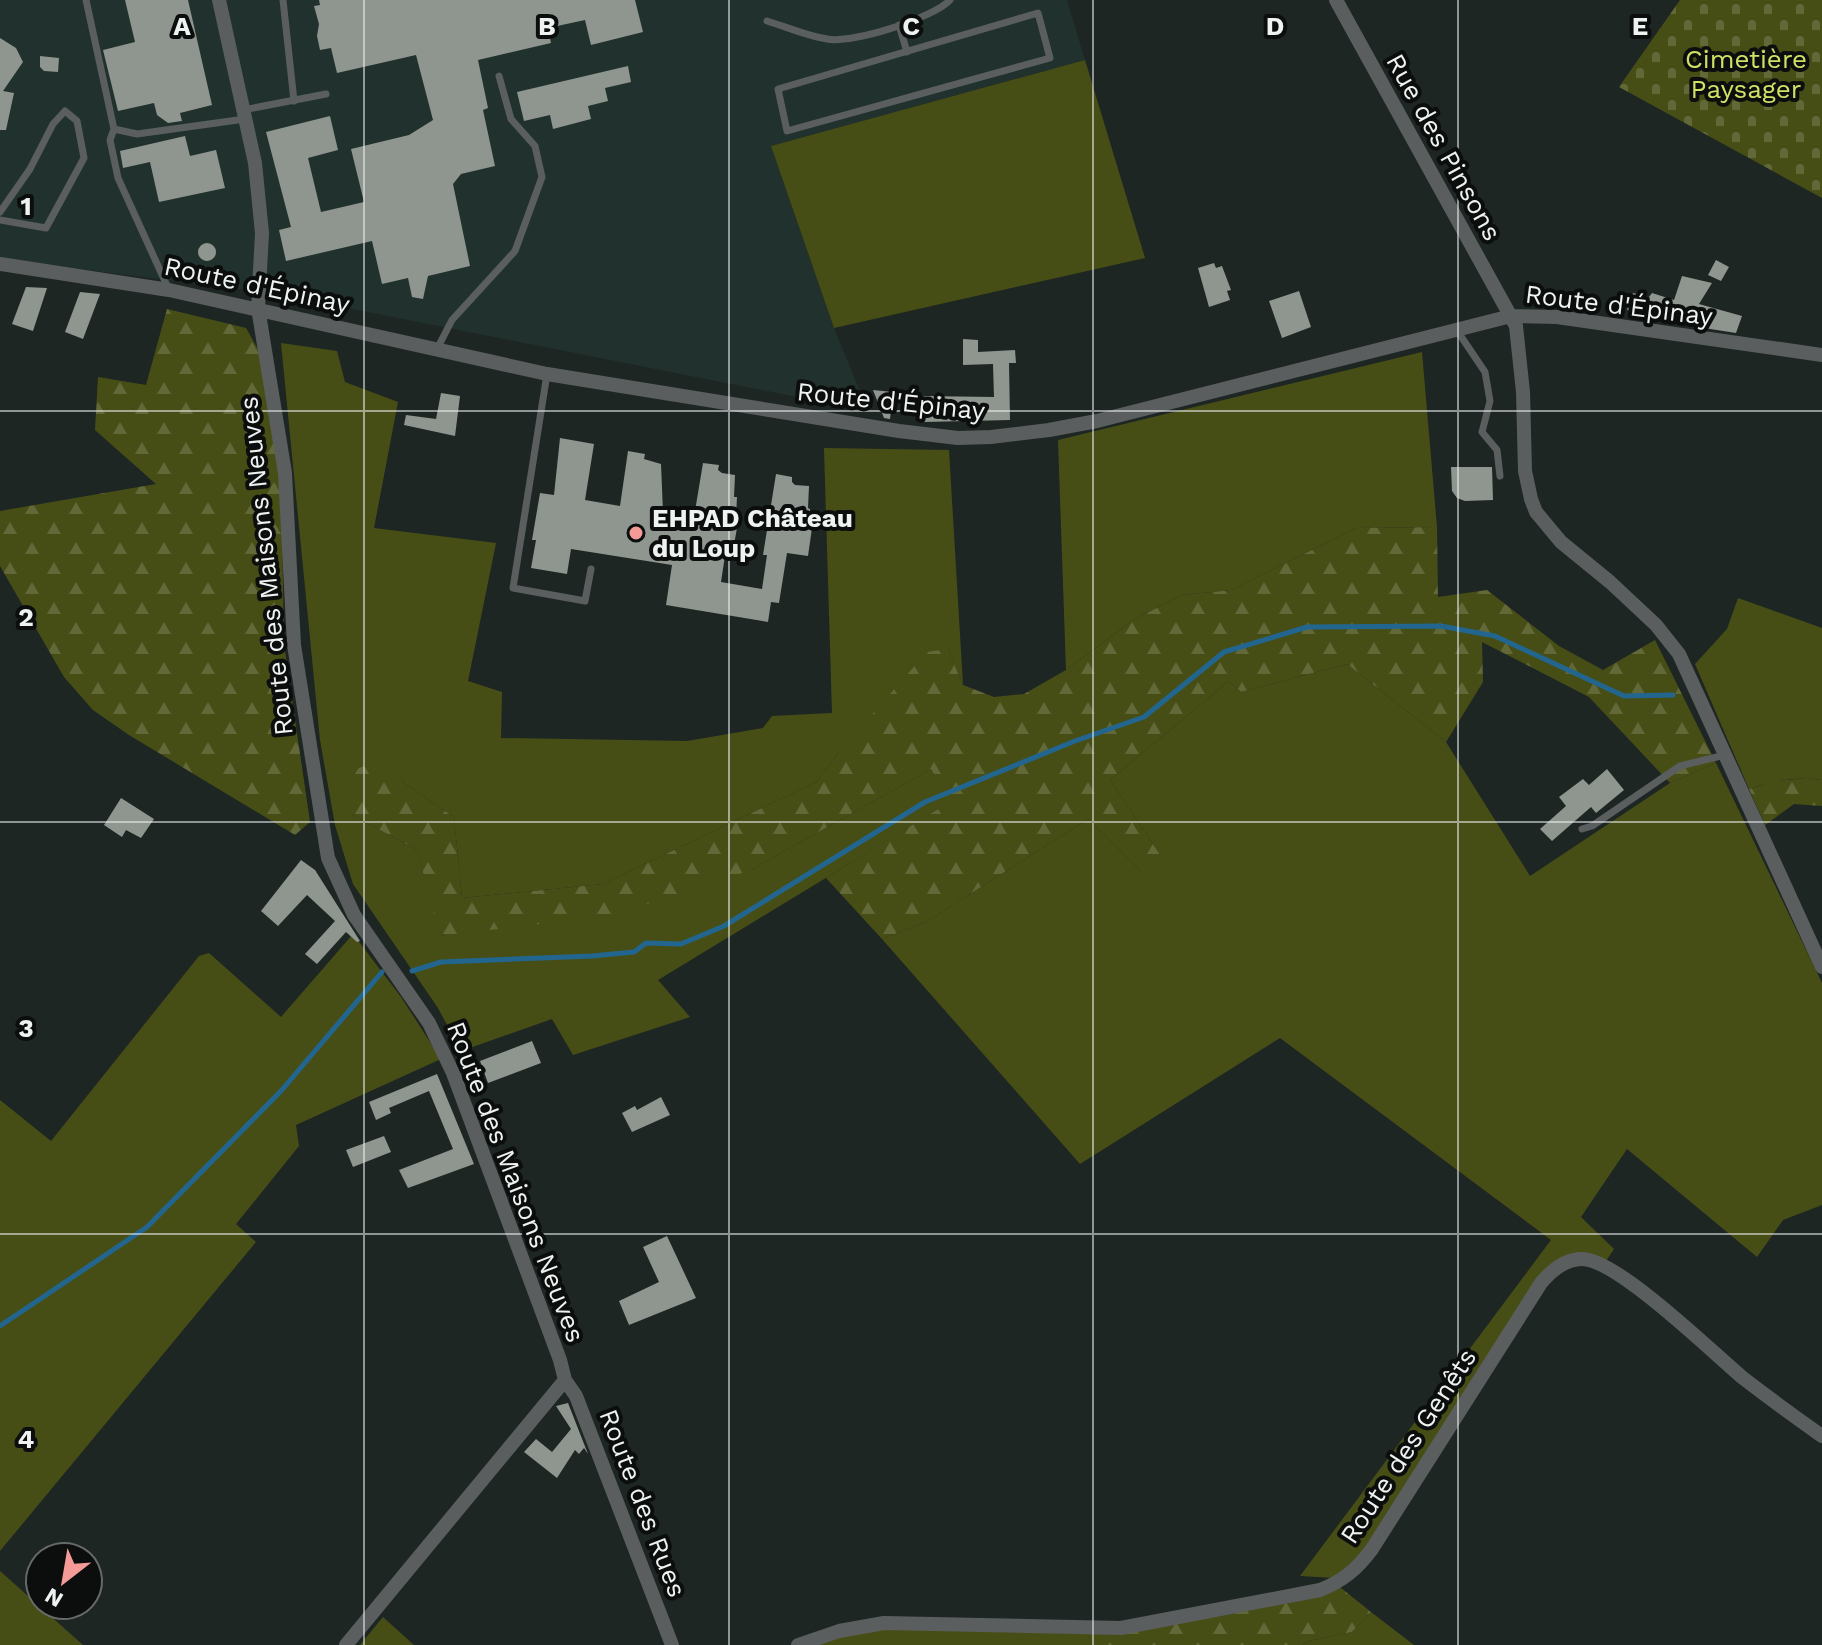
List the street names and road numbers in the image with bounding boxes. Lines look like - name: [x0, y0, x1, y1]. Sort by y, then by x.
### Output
- street label: Rue des Pinsons: [1380, 48, 1508, 246]
- street label: Route d'Épinay: [161, 251, 353, 319]
- street label: Route d'Épinay: [1523, 279, 1715, 331]
- street label: Route d'Épinay: [795, 376, 987, 426]
- street label: Route des Maisons Neuves: [233, 395, 299, 737]
- street label: Route des Maisons Neuves: [441, 1017, 591, 1347]
- street label: Route des Genêts: [1334, 1343, 1482, 1549]
- street label: Route des Rues: [593, 1405, 693, 1601]

